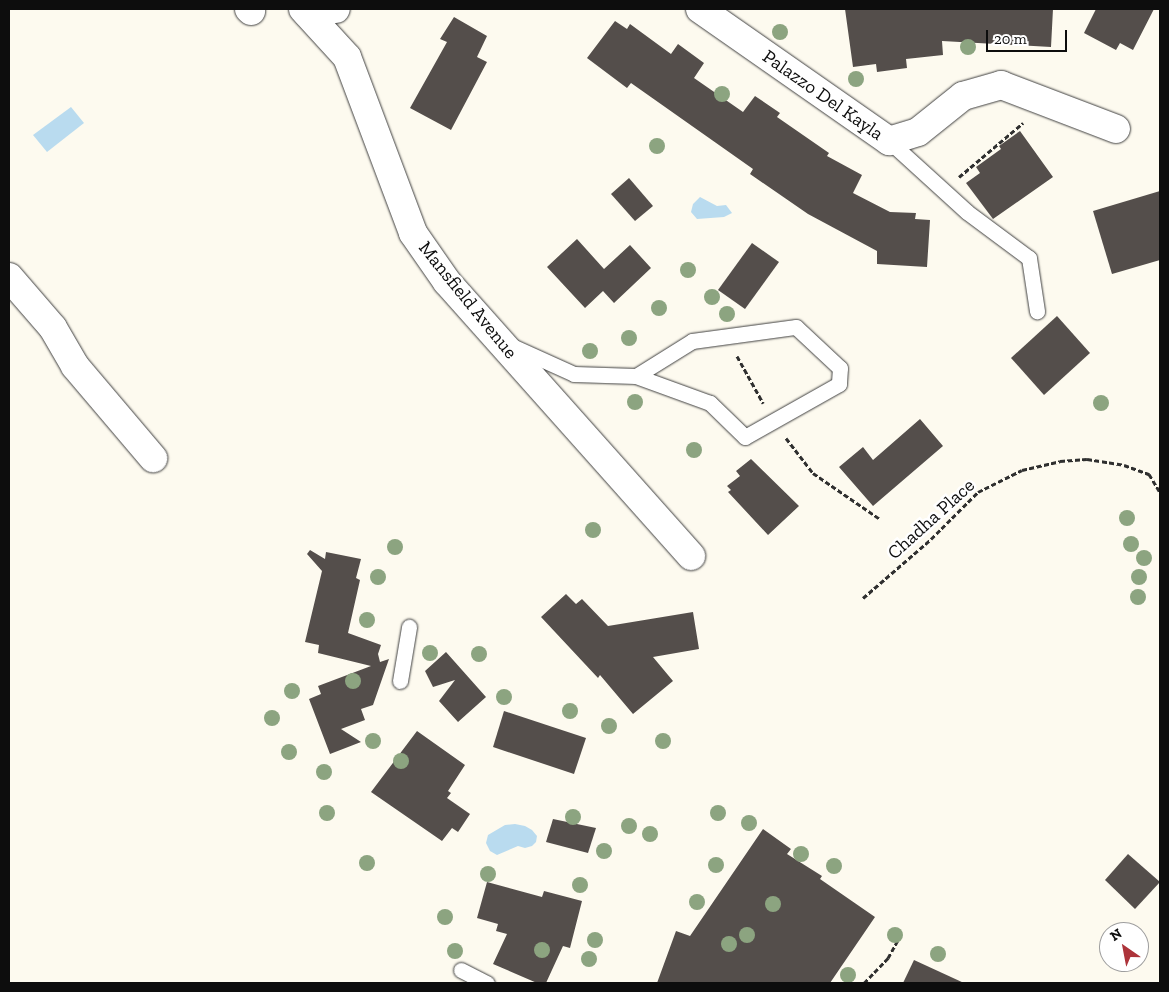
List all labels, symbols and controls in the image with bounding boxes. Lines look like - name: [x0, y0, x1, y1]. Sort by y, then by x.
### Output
- scale bar: [989, 20, 1070, 52]
- text: 20 m: [994, 30, 1027, 48]
- street label: Palazzo Del Kayla: [758, 45, 888, 145]
- street label: Mansfield Avenue: [414, 237, 522, 363]
- street label: Chadha Place: [883, 474, 979, 564]
- north arrow: [1099, 922, 1149, 972]
- text: N: [1107, 925, 1125, 945]

